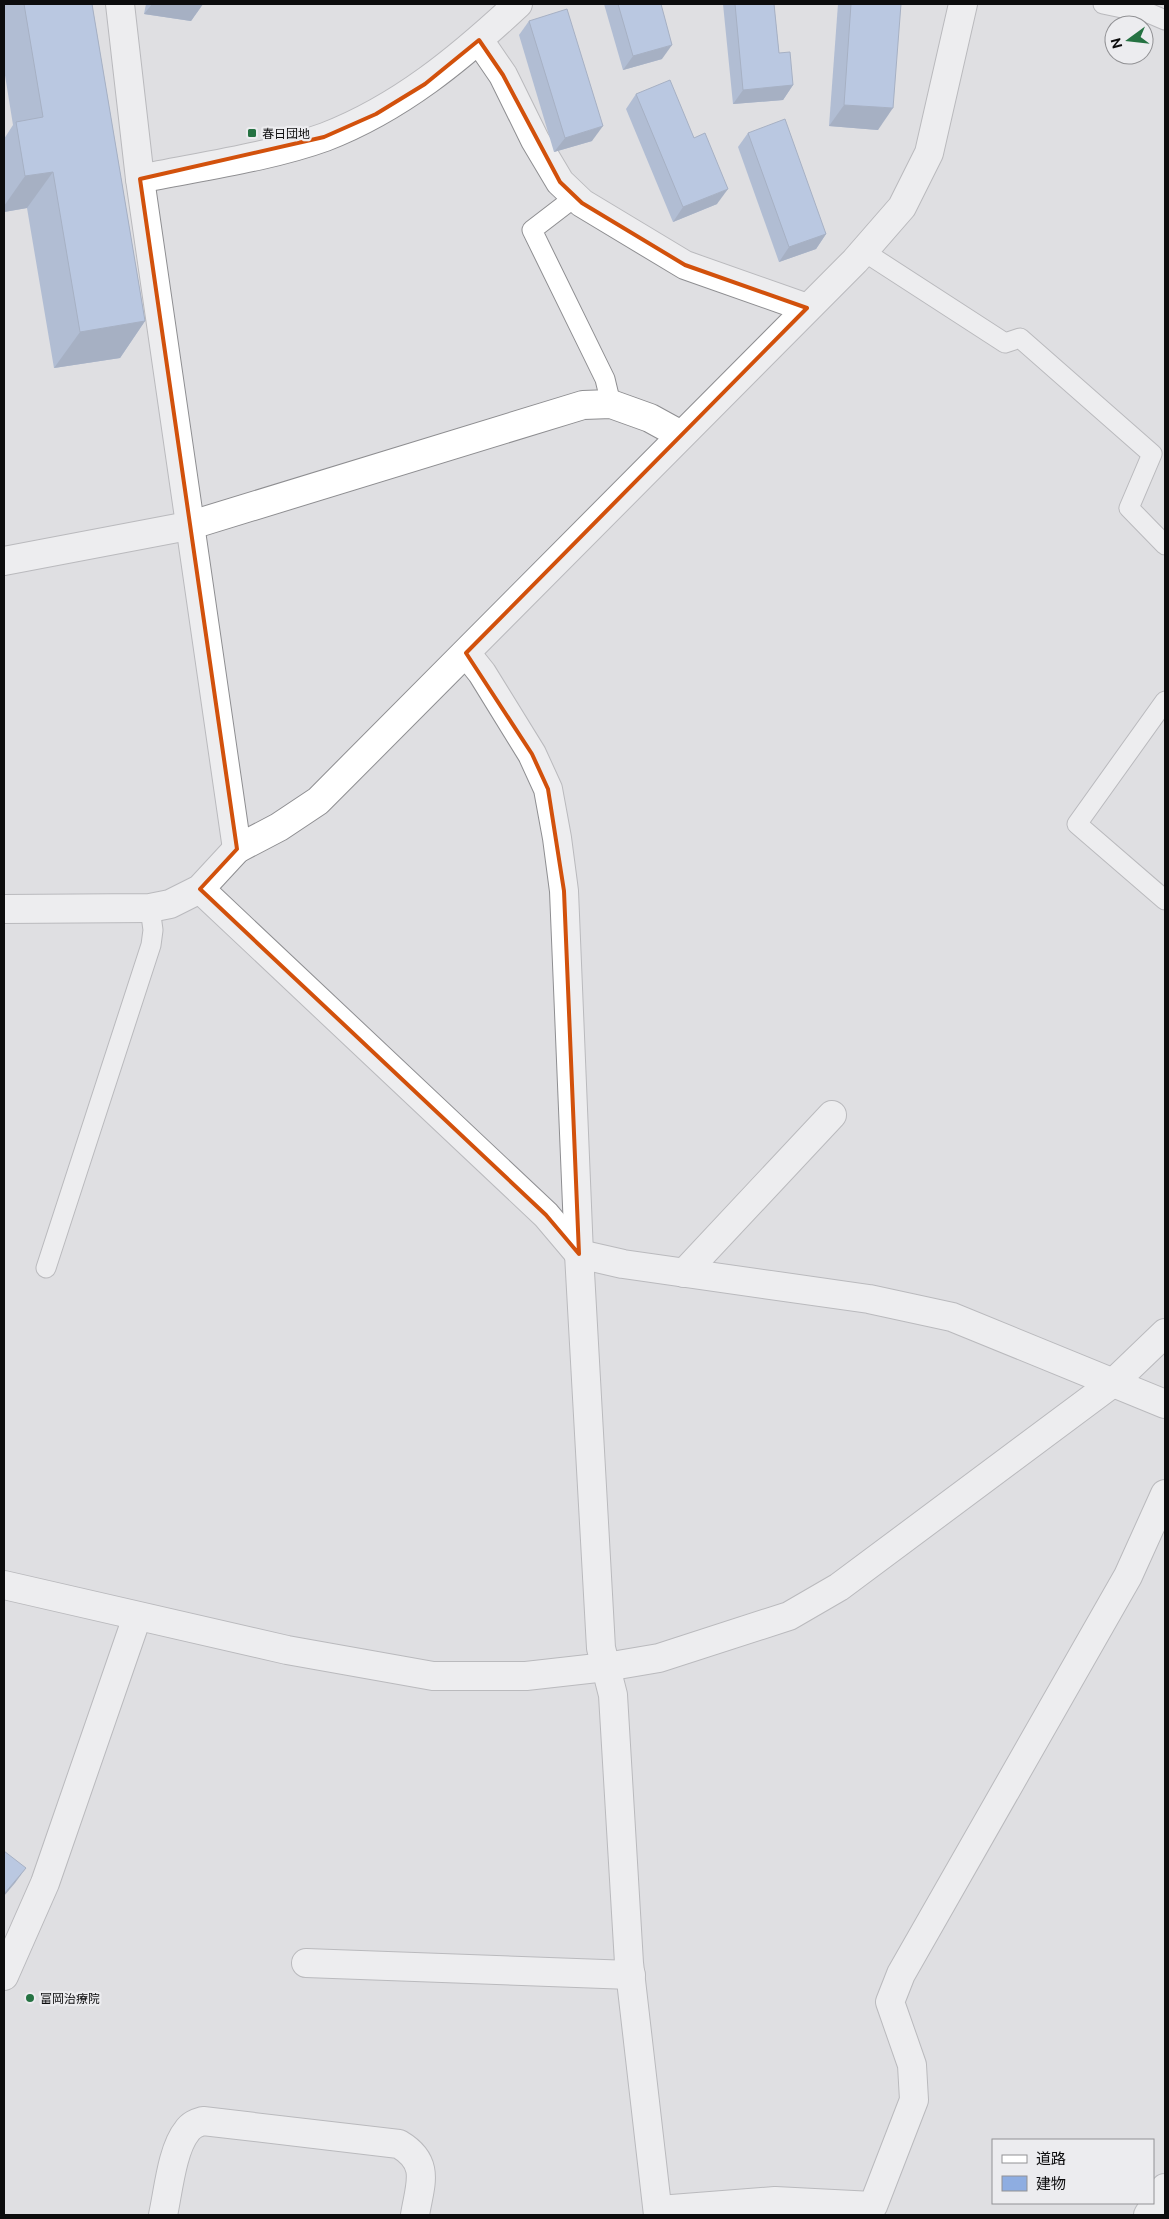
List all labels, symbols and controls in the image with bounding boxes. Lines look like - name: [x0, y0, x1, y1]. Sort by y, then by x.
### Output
- north arrow: [1104, 15, 1154, 65]
- text: N: [1107, 36, 1126, 50]
- marker: 春日団地: [246, 127, 258, 139]
- place label: 春日団地: [262, 127, 310, 140]
- marker: 富岡治療院: [24, 1992, 36, 2004]
- place label: 富岡治療院: [40, 1992, 100, 2005]
- legend: [992, 2139, 1154, 2204]
- text: 道路: [1036, 2150, 1066, 2167]
- text: 建物: [1036, 2175, 1066, 2192]

